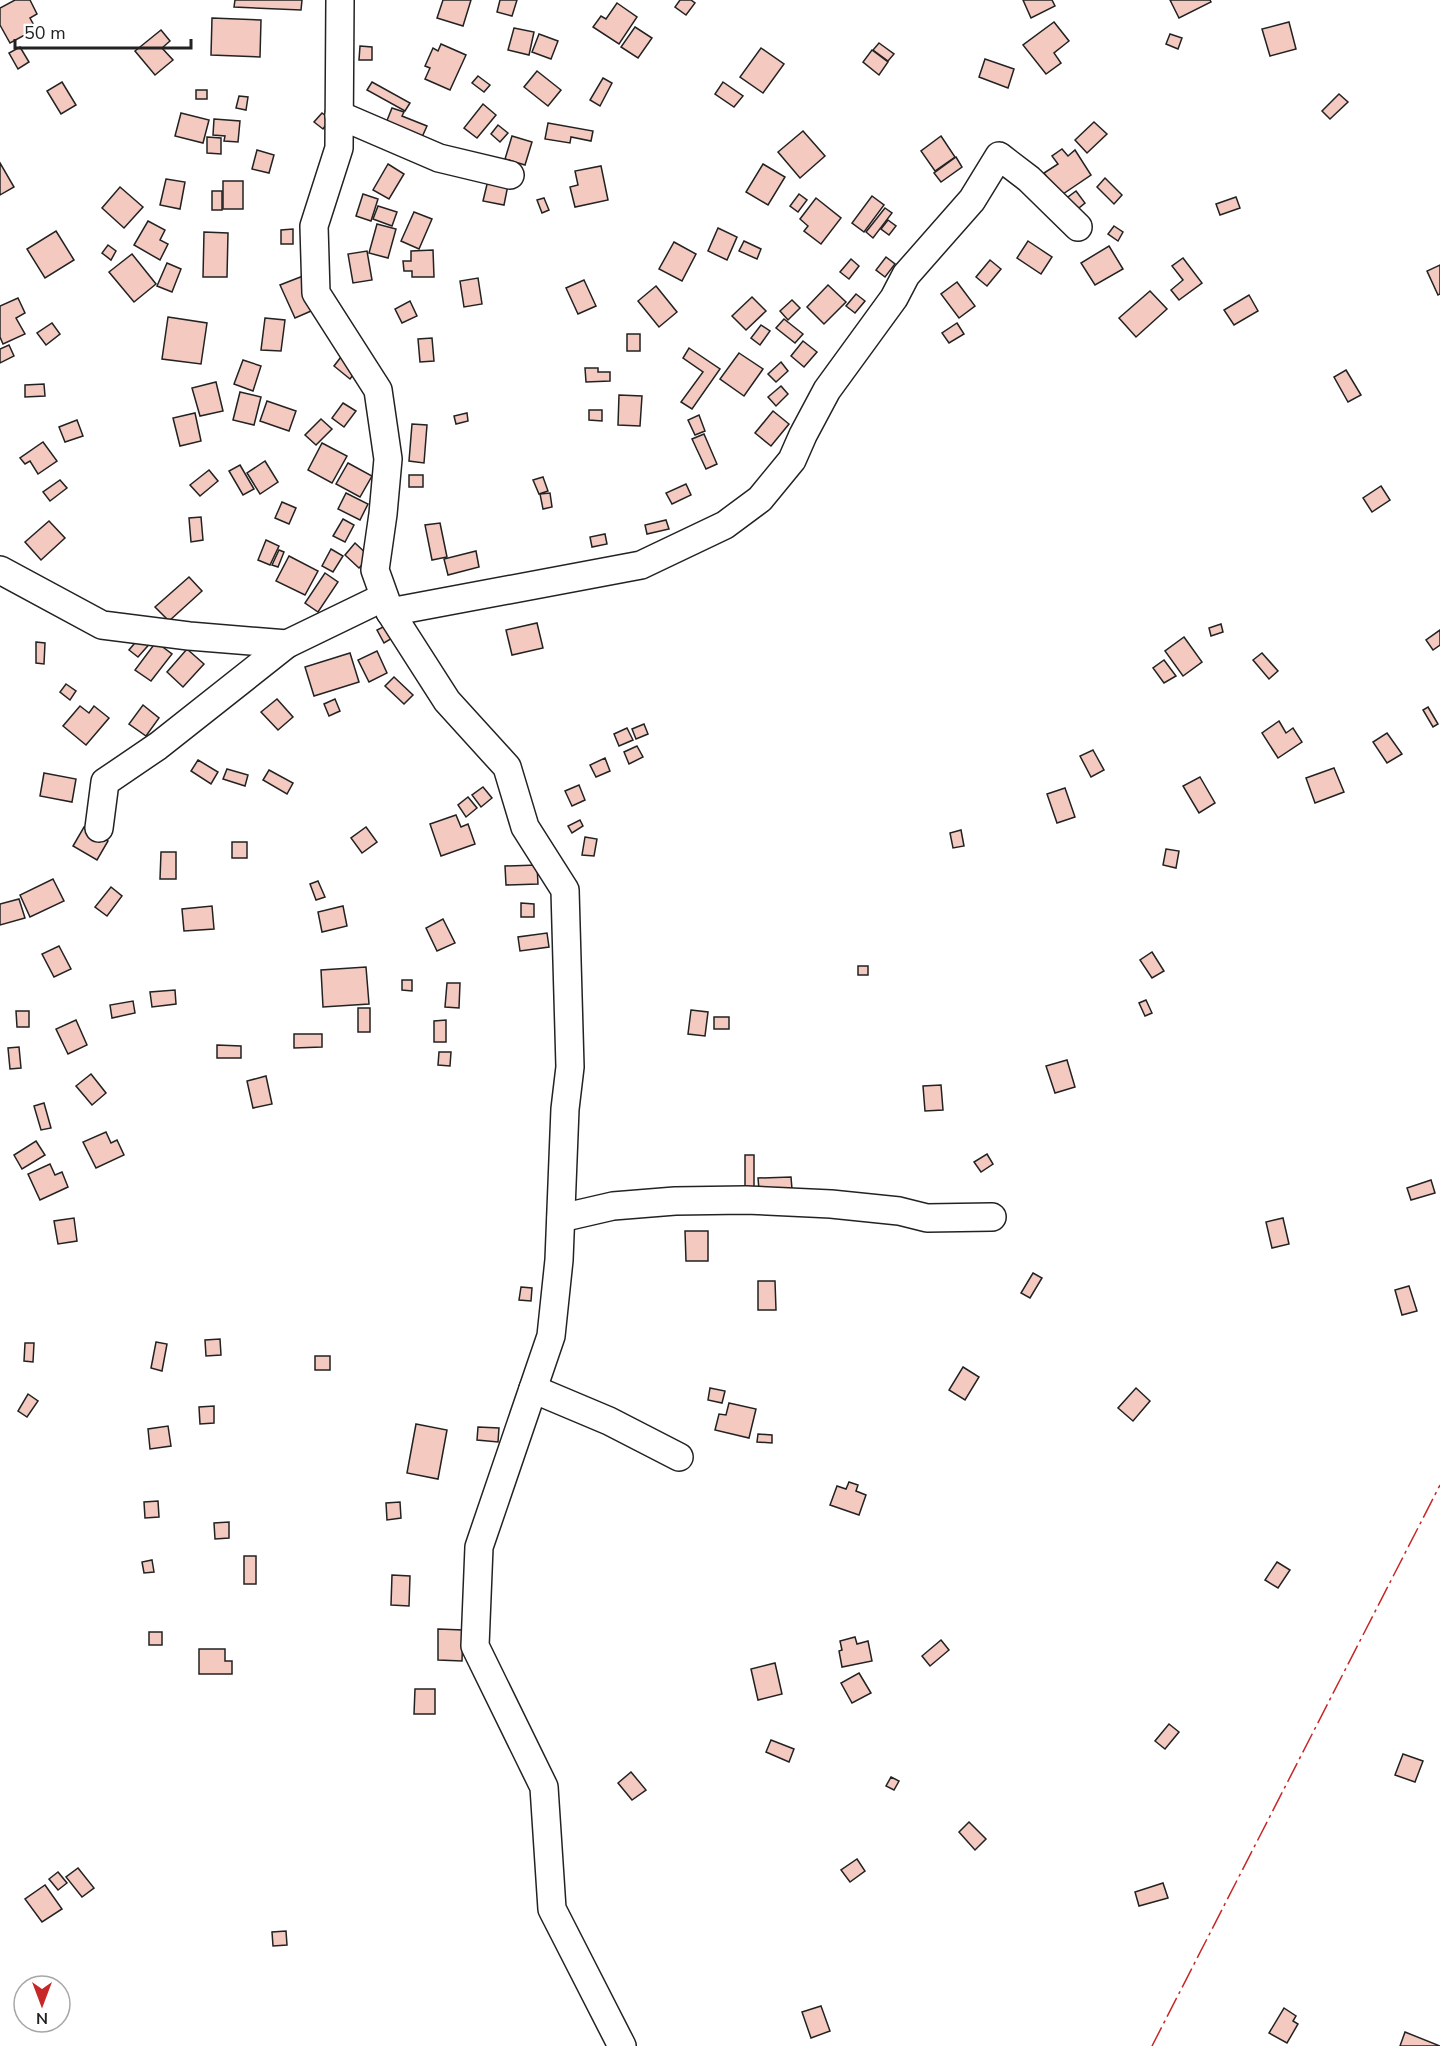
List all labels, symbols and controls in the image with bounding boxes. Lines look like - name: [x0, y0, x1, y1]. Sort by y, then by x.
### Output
- scale bar: [15, 12, 190, 50]
- text: 50 m: [24, 21, 66, 45]
- north arrow: [12, 1974, 72, 2034]
- text: N: [36, 2007, 48, 2029]

